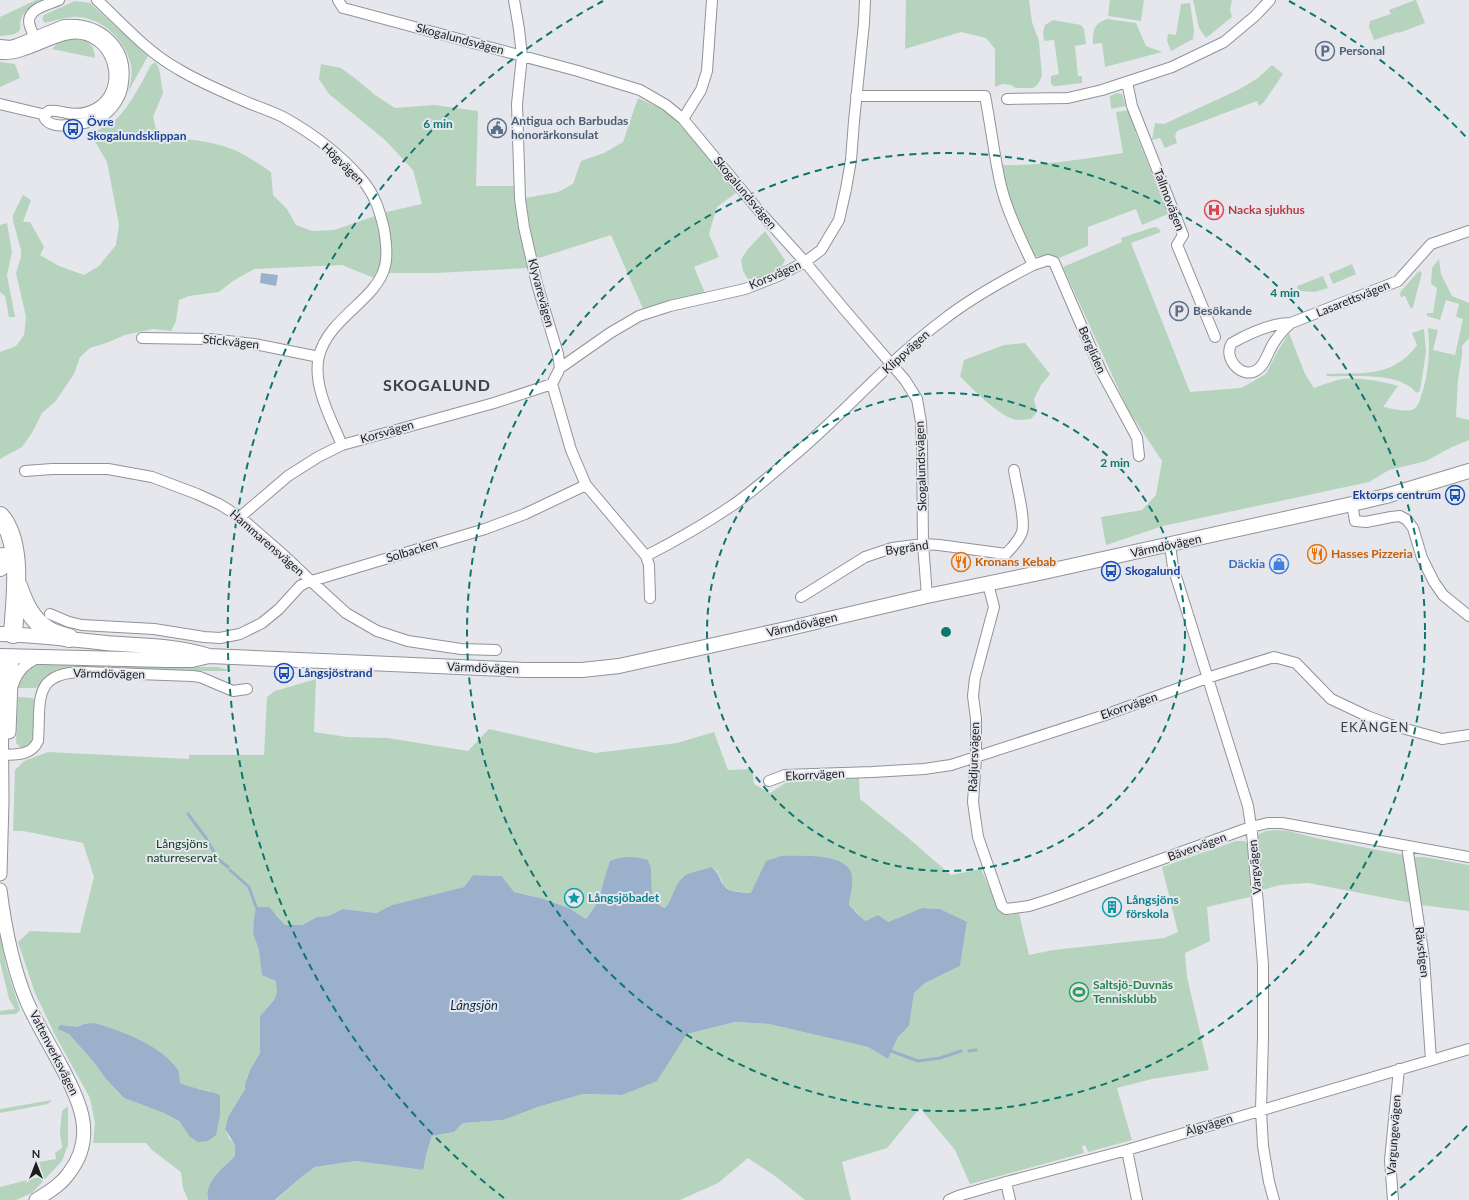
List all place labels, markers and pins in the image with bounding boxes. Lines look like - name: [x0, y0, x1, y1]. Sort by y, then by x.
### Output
- parking icon: Personal: [1314, 40, 1336, 62]
- place label: Personal: [1339, 43, 1385, 58]
- place label: Antigua och Barbudas honorärkonsulat: [510, 113, 628, 142]
- place label: Övre Skogalundsklippan: [87, 114, 187, 143]
- public building icon: Antigua och Barbudas honorärkonsulat: [486, 117, 508, 139]
- bus stop icon: Övre Skogalundsklippan: [62, 118, 84, 140]
- hospital icon: Nacka sjukhus: [1203, 199, 1225, 221]
- place label: Nacka sjukhus: [1228, 202, 1305, 217]
- parking icon: Besökande: [1168, 300, 1190, 322]
- place label: Besökande: [1193, 303, 1252, 318]
- bus stop icon: Ektorps centrum: [1444, 484, 1466, 506]
- place label: Ektorps centrum: [1352, 487, 1441, 502]
- restaurant icon: Hasses Pizzeria: [1306, 543, 1328, 565]
- place label: Hasses Pizzeria: [1331, 546, 1413, 561]
- restaurant icon: Kronans Kebab: [950, 551, 972, 573]
- shop icon: Däckia: [1268, 553, 1290, 575]
- place label: Kronans Kebab: [975, 554, 1056, 569]
- place label: Däckia: [1229, 556, 1265, 571]
- bus stop icon: Skogalund: [1100, 560, 1122, 582]
- place label: Skogalund: [1125, 563, 1180, 578]
- centre of rings: [939, 625, 953, 639]
- bus stop icon: Långsjöstrand: [273, 662, 295, 684]
- place label: Långsjöstrand: [298, 665, 373, 680]
- place icon: Långsjöbadet: [563, 887, 585, 909]
- place label: Långsjöbadet: [588, 890, 660, 905]
- place label: Långsjöns förskola: [1126, 892, 1179, 921]
- building icon: Långsjöns förskola: [1101, 896, 1123, 918]
- place label: Saltsjö-Duvnäs Tennisklubb: [1093, 977, 1173, 1006]
- sports icon: Saltsjö-Duvnäs Tennisklubb: [1068, 981, 1090, 1003]

